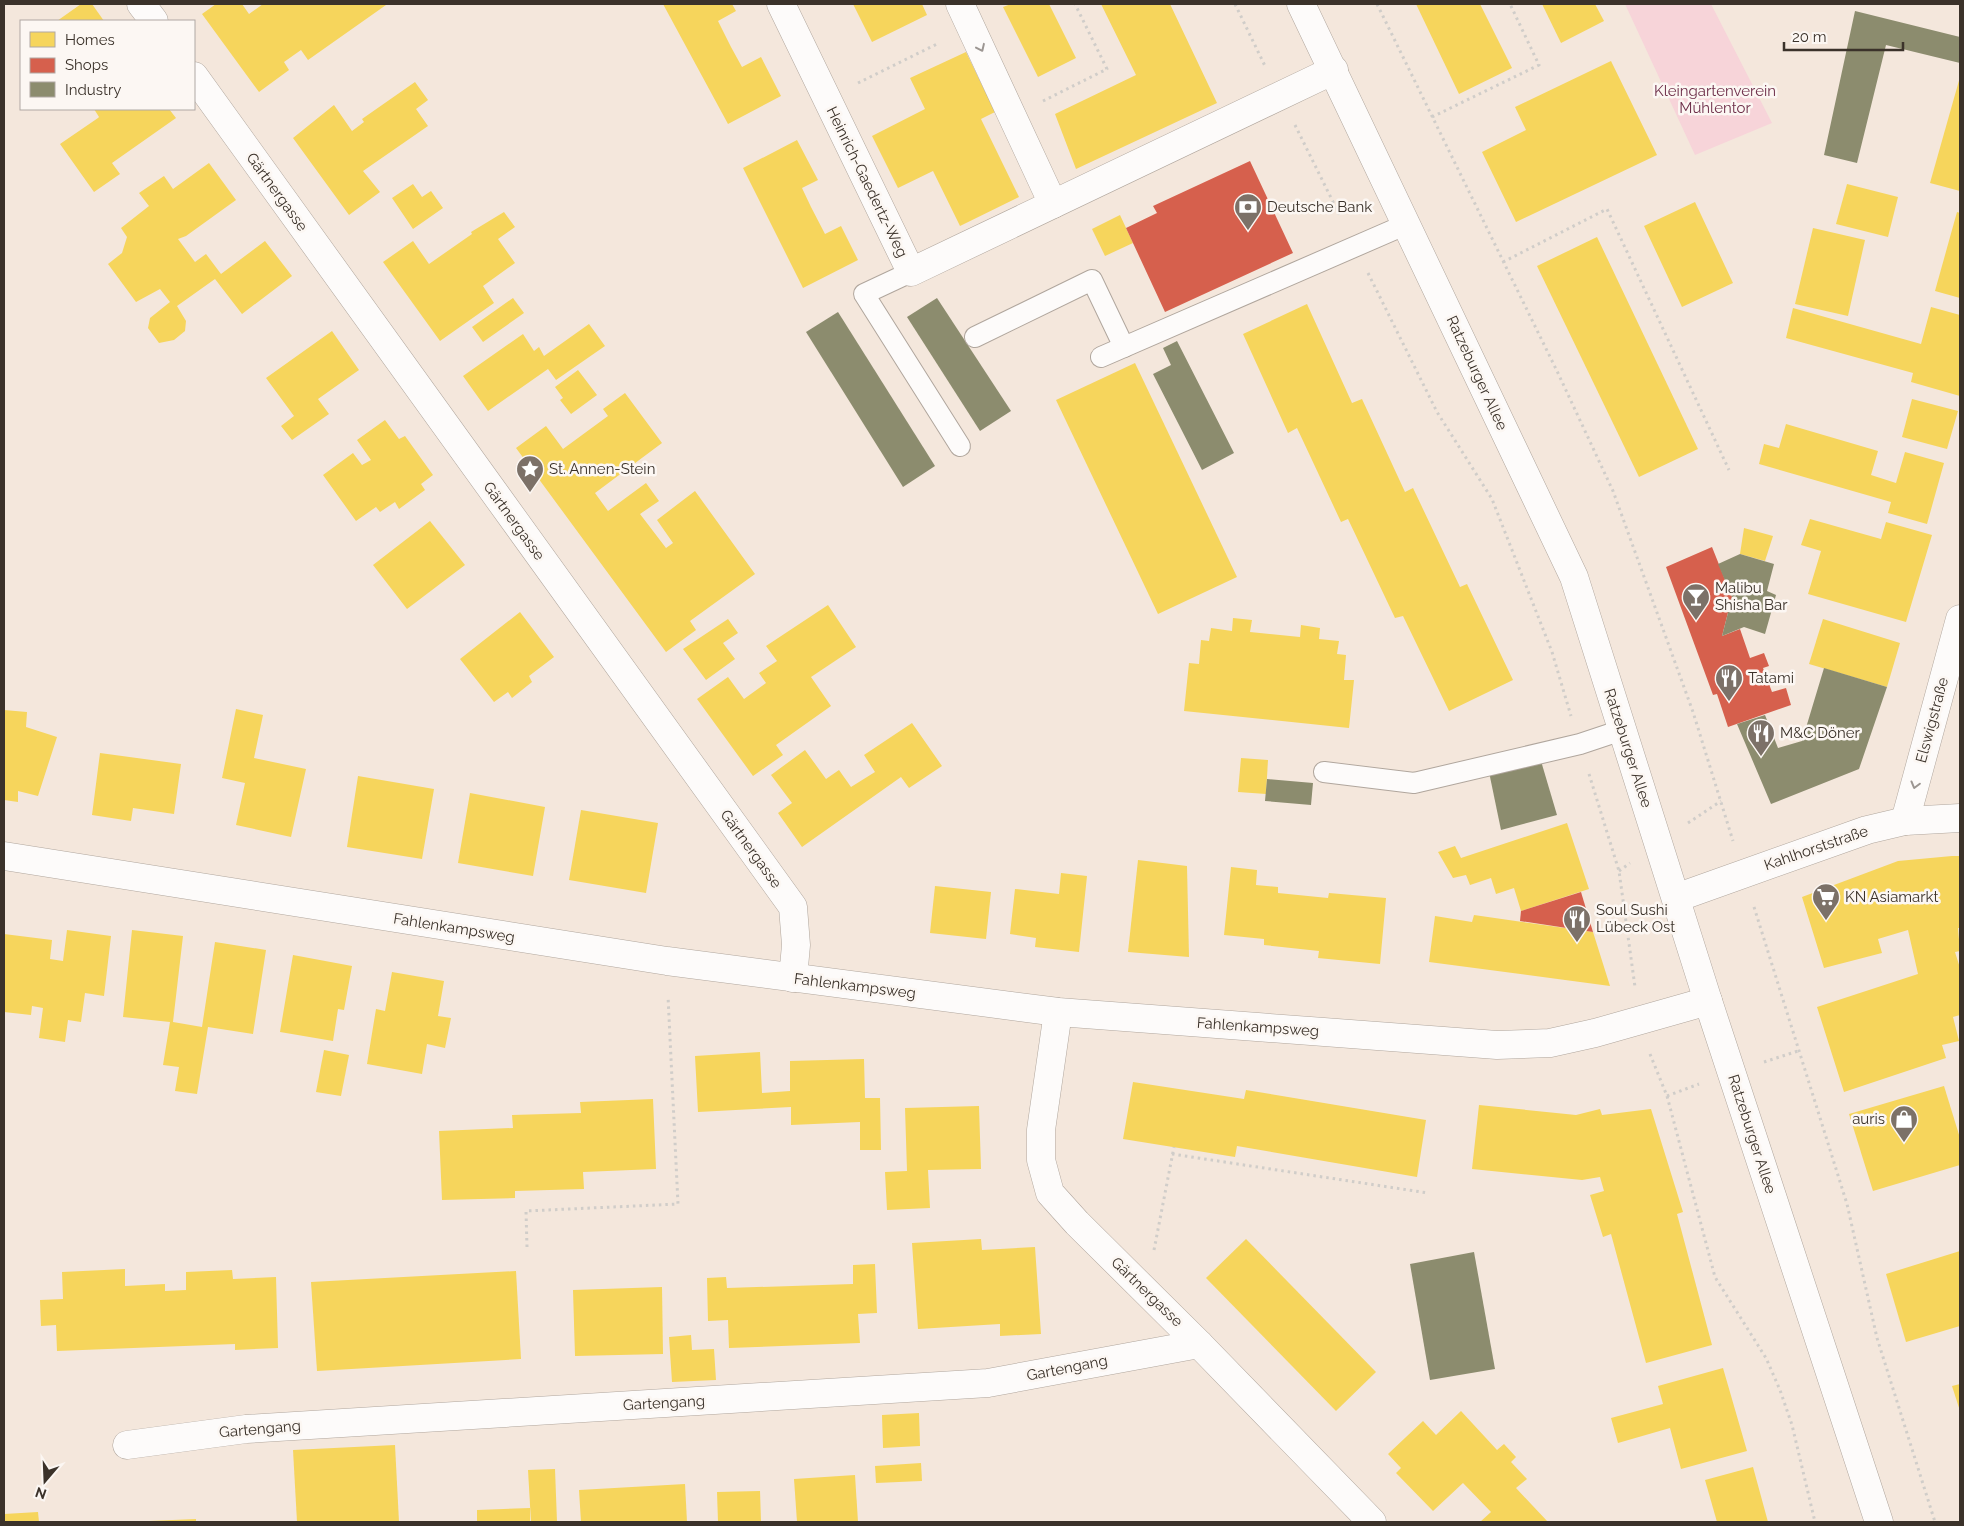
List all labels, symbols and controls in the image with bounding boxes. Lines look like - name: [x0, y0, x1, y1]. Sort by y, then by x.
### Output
- legend: [20, 20, 195, 110]
- scale bar: [1784, 20, 1903, 52]
- text: 20 m: [1792, 28, 1827, 46]
- text: Homes: [65, 31, 115, 49]
- one-way arrow: [975, 43, 985, 52]
- text: Shops: [65, 56, 108, 74]
- text: Industry: [65, 81, 121, 99]
- park label: Kleingartenverein Mühlentor: [1654, 82, 1776, 117]
- street label: Heinrich-Gaedertz-Weg: [823, 104, 911, 260]
- street label: Gärtnergasse: [243, 149, 312, 235]
- bank icon: Deutsche Bank: [1233, 192, 1263, 231]
- place label: Deutsche Bank: [1267, 198, 1372, 216]
- street label: Ratzeburger Allee: [1443, 313, 1512, 433]
- place icon: St. Annen-Stein: [515, 454, 545, 493]
- place label: St. Annen-Stein: [549, 460, 655, 478]
- street label: Gärtnergasse: [480, 478, 549, 564]
- place label: Malibu Shisha Bar: [1715, 579, 1788, 614]
- bar icon: Malibu Shisha Bar: [1681, 582, 1711, 621]
- restaurant icon: Tatami: [1714, 663, 1744, 702]
- place label: Tatami: [1748, 669, 1794, 687]
- street label: Elswigstraße: [1912, 675, 1952, 765]
- street label: Ratzeburger Allee: [1600, 686, 1656, 810]
- restaurant icon: M&C Döner: [1746, 718, 1776, 757]
- place label: M&C Döner: [1780, 724, 1860, 742]
- one-way arrow: [1910, 780, 1920, 788]
- street label: Gärtnergasse: [717, 806, 786, 892]
- street label: Kahlhorststraße: [1762, 822, 1870, 874]
- supermarket icon: KN Asiamarkt: [1811, 882, 1841, 921]
- place label: KN Asiamarkt: [1845, 888, 1939, 906]
- place label: Soul Sushi Lübeck Ost: [1596, 901, 1675, 936]
- restaurant icon: Soul Sushi Lübeck Ost: [1562, 904, 1592, 943]
- street label: Fahlenkampsweg: [392, 910, 516, 946]
- street label: Fahlenkampsweg: [793, 970, 917, 1002]
- street label: Fahlenkampsweg: [1196, 1014, 1320, 1040]
- street label: Ratzeburger Allee: [1724, 1072, 1780, 1196]
- shop icon: auris: [1889, 1104, 1919, 1143]
- place label: auris: [1852, 1110, 1885, 1128]
- street label: Gärtnergasse: [1107, 1253, 1187, 1331]
- street label: Gartengang: [1025, 1351, 1109, 1385]
- street label: Gartengang: [623, 1392, 705, 1414]
- street label: Gartengang: [218, 1416, 302, 1442]
- north arrow: [20, 1456, 70, 1506]
- text: N: [33, 1484, 48, 1503]

